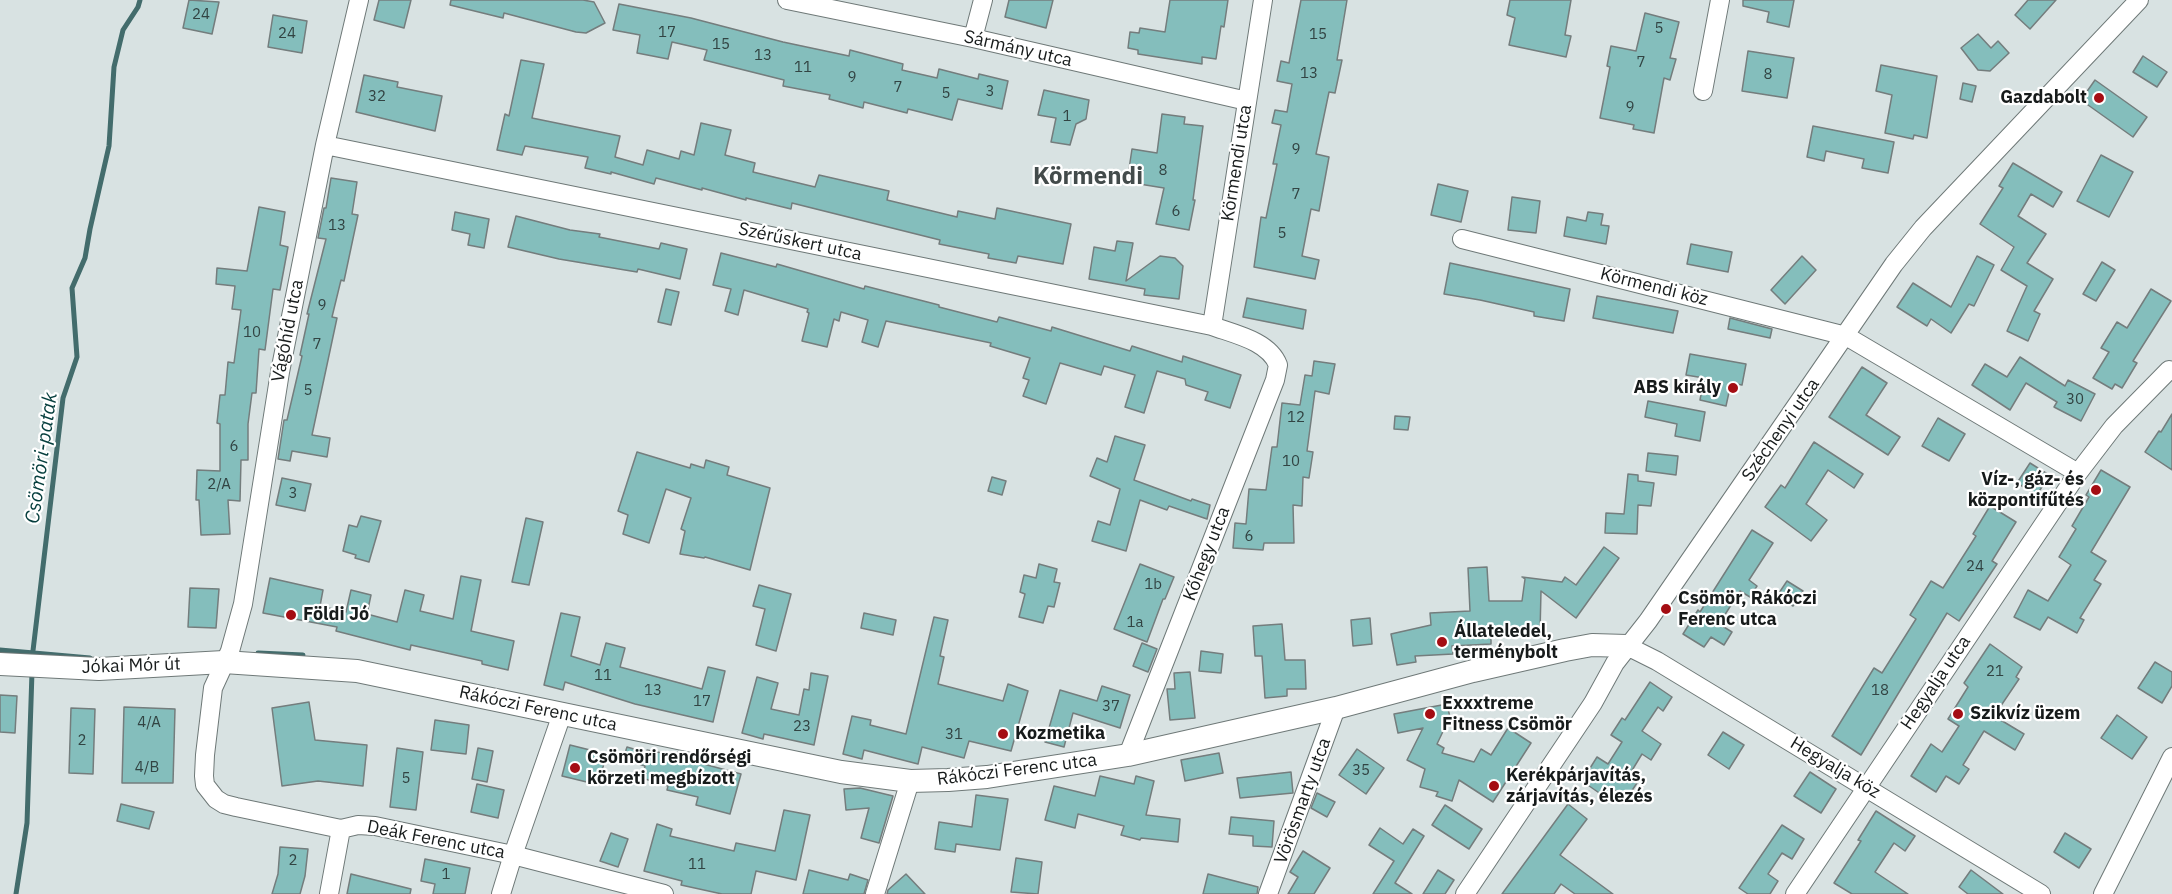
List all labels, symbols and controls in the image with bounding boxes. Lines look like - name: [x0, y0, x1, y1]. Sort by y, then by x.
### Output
- house number: 24: [192, 6, 210, 24]
- house number: 5: [1655, 20, 1663, 38]
- house number: 17: [658, 24, 676, 42]
- house number: 24: [278, 25, 296, 43]
- street label: Sármány utca: [962, 26, 1074, 72]
- house number: 15: [1309, 26, 1327, 44]
- house number: 15: [712, 36, 730, 54]
- house number: 13: [754, 47, 772, 65]
- house number: 7: [1637, 54, 1645, 72]
- house number: 11: [794, 59, 812, 77]
- house number: 13: [1300, 65, 1318, 83]
- house number: 8: [1764, 66, 1772, 84]
- house number: 9: [848, 69, 856, 87]
- house number: 7: [894, 79, 902, 97]
- house number: 3: [986, 83, 994, 101]
- house number: 5: [942, 85, 950, 103]
- place label: Gazdabolt: [2000, 87, 2087, 109]
- house number: 32: [368, 88, 386, 106]
- marker: Gazdabolt: [2092, 91, 2106, 105]
- house number: 9: [1626, 99, 1634, 117]
- street label: Körmendi utca: [1217, 103, 1257, 223]
- house number: 1: [1063, 108, 1071, 126]
- house number: 9: [1292, 141, 1300, 159]
- house number: 8: [1159, 162, 1167, 180]
- district label: Körmendi: [1033, 163, 1143, 191]
- house number: 7: [1292, 186, 1300, 204]
- house number: 6: [1172, 203, 1180, 221]
- house number: 13: [328, 217, 346, 235]
- street label: Szérűskert utca: [736, 218, 864, 266]
- house number: 5: [1278, 225, 1286, 243]
- street label: Körmendi köz: [1598, 263, 1710, 311]
- street label: Vágóhíd utca: [267, 278, 309, 384]
- house number: 9: [318, 297, 326, 315]
- house number: 10: [243, 324, 261, 342]
- house number: 7: [313, 336, 321, 354]
- street label: Széchenyi utca: [1738, 374, 1824, 486]
- place label: ABS király: [1633, 377, 1721, 399]
- marker: ABS király: [1726, 381, 1740, 395]
- house number: 5: [304, 382, 312, 400]
- water label: Csömöri-patak: [21, 391, 63, 525]
- house number: 30: [2066, 391, 2084, 409]
- house number: 12: [1287, 409, 1305, 427]
- house number: 6: [230, 438, 238, 456]
- house number: 10: [1282, 453, 1300, 471]
- place label: Víz-, gáz- és központifűtés: [1968, 469, 2084, 512]
- house number: 2/A: [207, 476, 231, 494]
- marker: Víz-, gáz- és központifűtés: [2089, 483, 2103, 497]
- house number: 3: [289, 485, 297, 503]
- street label: Kőhegy utca: [1179, 504, 1235, 604]
- house number: 6: [1245, 528, 1253, 546]
- house number: 24: [1966, 558, 1984, 576]
- house number: 1b: [1144, 576, 1162, 594]
- place label: Csömör, Rákóczi Ferenc utca: [1678, 588, 1817, 630]
- marker: Csömör, Rákóczi Ferenc utca: [1659, 602, 1673, 616]
- place label: Földi Jó: [303, 604, 369, 626]
- marker: Földi Jó: [284, 608, 298, 622]
- house number: 1a: [1126, 614, 1144, 632]
- place label: Állateledel, terménybolt: [1454, 621, 1558, 664]
- street label: Hegyalja utca: [1897, 632, 1975, 734]
- marker: Állateledel, terménybolt: [1435, 635, 1449, 649]
- street label: Jókai Mór út: [81, 653, 181, 679]
- house number: 21: [1986, 663, 2004, 681]
- house number: 11: [594, 667, 612, 685]
- street label: Rákóczi Ferenc utca: [457, 682, 619, 736]
- house number: 13: [644, 682, 662, 700]
- house number: 18: [1871, 682, 1889, 700]
- house number: 17: [693, 693, 711, 711]
- place label: Exxxtreme Fitness Csömör: [1442, 693, 1572, 736]
- house number: 37: [1102, 698, 1120, 716]
- place label: Szikvíz üzem: [1970, 703, 2080, 725]
- marker: Exxxtreme Fitness Csömör: [1423, 707, 1437, 721]
- marker: Szikvíz üzem: [1951, 707, 1965, 721]
- house number: 4/A: [137, 714, 161, 732]
- house number: 23: [793, 718, 811, 736]
- place label: Kozmetika: [1015, 723, 1105, 745]
- house number: 31: [945, 726, 963, 744]
- marker: Kozmetika: [996, 727, 1010, 741]
- house number: 2: [78, 732, 86, 750]
- street label: Hegyalja köz: [1786, 733, 1884, 803]
- street label: Vörösmarty utca: [1270, 735, 1336, 867]
- place label: Csömöri rendőrségi körzeti megbízott: [587, 747, 752, 789]
- street label: Rákóczi Ferenc utca: [936, 749, 1098, 791]
- house number: 4/B: [135, 759, 159, 777]
- marker: Csömöri rendőrségi körzeti megbízott: [568, 761, 582, 775]
- house number: 35: [1352, 762, 1370, 780]
- place label: Kerékpárjavítás, zárjavítás, élezés: [1506, 765, 1653, 808]
- house number: 5: [402, 770, 410, 788]
- marker: Kerékpárjavítás, zárjavítás, élezés: [1487, 779, 1501, 793]
- street label: Deák Ferenc utca: [365, 816, 507, 864]
- house number: 2: [289, 852, 297, 870]
- house number: 11: [688, 856, 706, 874]
- house number: 1: [442, 866, 450, 884]

